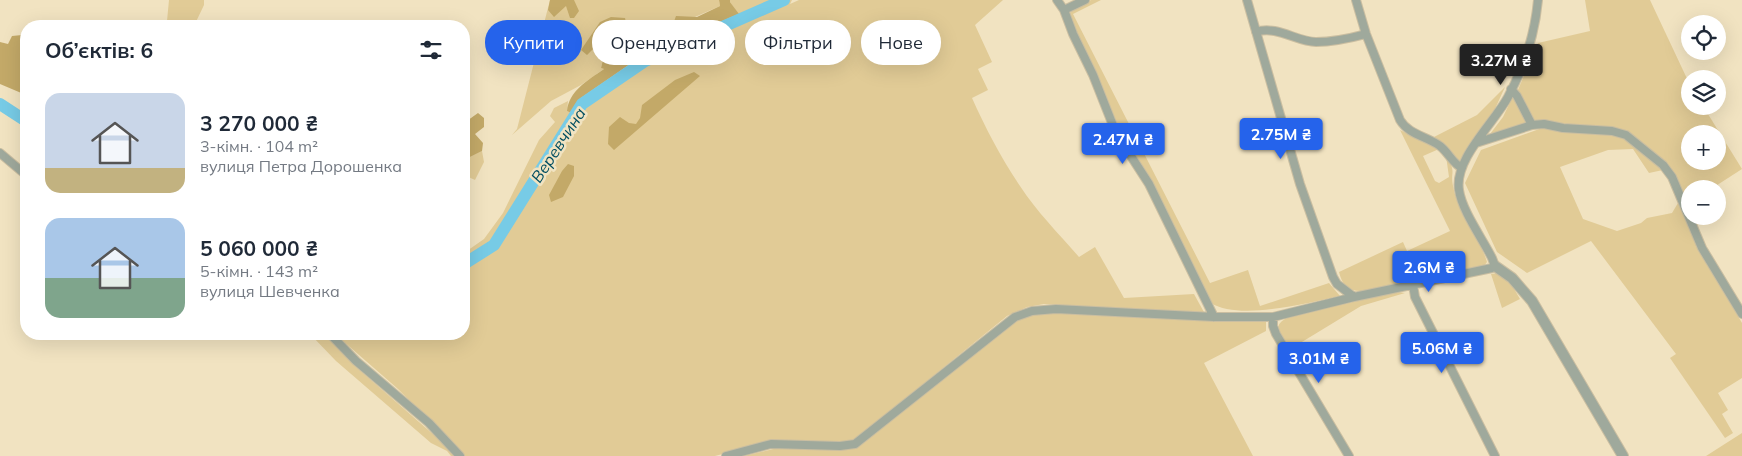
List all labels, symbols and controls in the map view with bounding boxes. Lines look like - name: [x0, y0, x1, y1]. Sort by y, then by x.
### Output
- map controls: [1681, 15, 1726, 225]
- button: locate: [1681, 15, 1726, 60]
- chip: Купити: [485, 20, 582, 65]
- chip: Орендувати: [592, 20, 735, 65]
- chip: Фільтри: [745, 20, 851, 65]
- chip: Нове: [861, 20, 941, 65]
- icon: filters: [417, 36, 445, 64]
- text: Об’єктів: 6: [45, 37, 153, 63]
- pin: 3.27M ₴: [1455, 44, 1547, 86]
- text: 3.27M ₴: [1471, 50, 1531, 70]
- button: layers: [1681, 70, 1726, 115]
- water label: Веревчина: [526, 104, 590, 186]
- text: 3 270 000 ₴: [200, 110, 318, 136]
- icon: home: [85, 113, 145, 173]
- pin: 2.75M ₴: [1235, 118, 1327, 160]
- pin: 2.47M ₴: [1077, 122, 1169, 165]
- text: 2.75M ₴: [1251, 124, 1311, 144]
- button: +: [1681, 125, 1726, 170]
- text: 2.47M ₴: [1093, 129, 1153, 149]
- text: 3-кімн. · 104 m²: [200, 136, 318, 156]
- text: вулиця Петра Дорошенка: [200, 156, 402, 176]
- button: −: [1681, 180, 1726, 225]
- text: 5 060 000 ₴: [200, 235, 318, 261]
- icon: home: [85, 238, 145, 298]
- pin: 2.6M ₴: [1388, 250, 1470, 293]
- text: 2.6M ₴: [1403, 257, 1455, 277]
- text: 5-кімн. · 143 m²: [200, 261, 318, 281]
- text: вулиця Шевченка: [200, 281, 340, 301]
- pin: 5.06M ₴: [1396, 332, 1488, 374]
- text: 5.06M ₴: [1412, 338, 1472, 358]
- pin: 3.01M ₴: [1273, 342, 1365, 384]
- text: 3.01M ₴: [1289, 348, 1349, 368]

